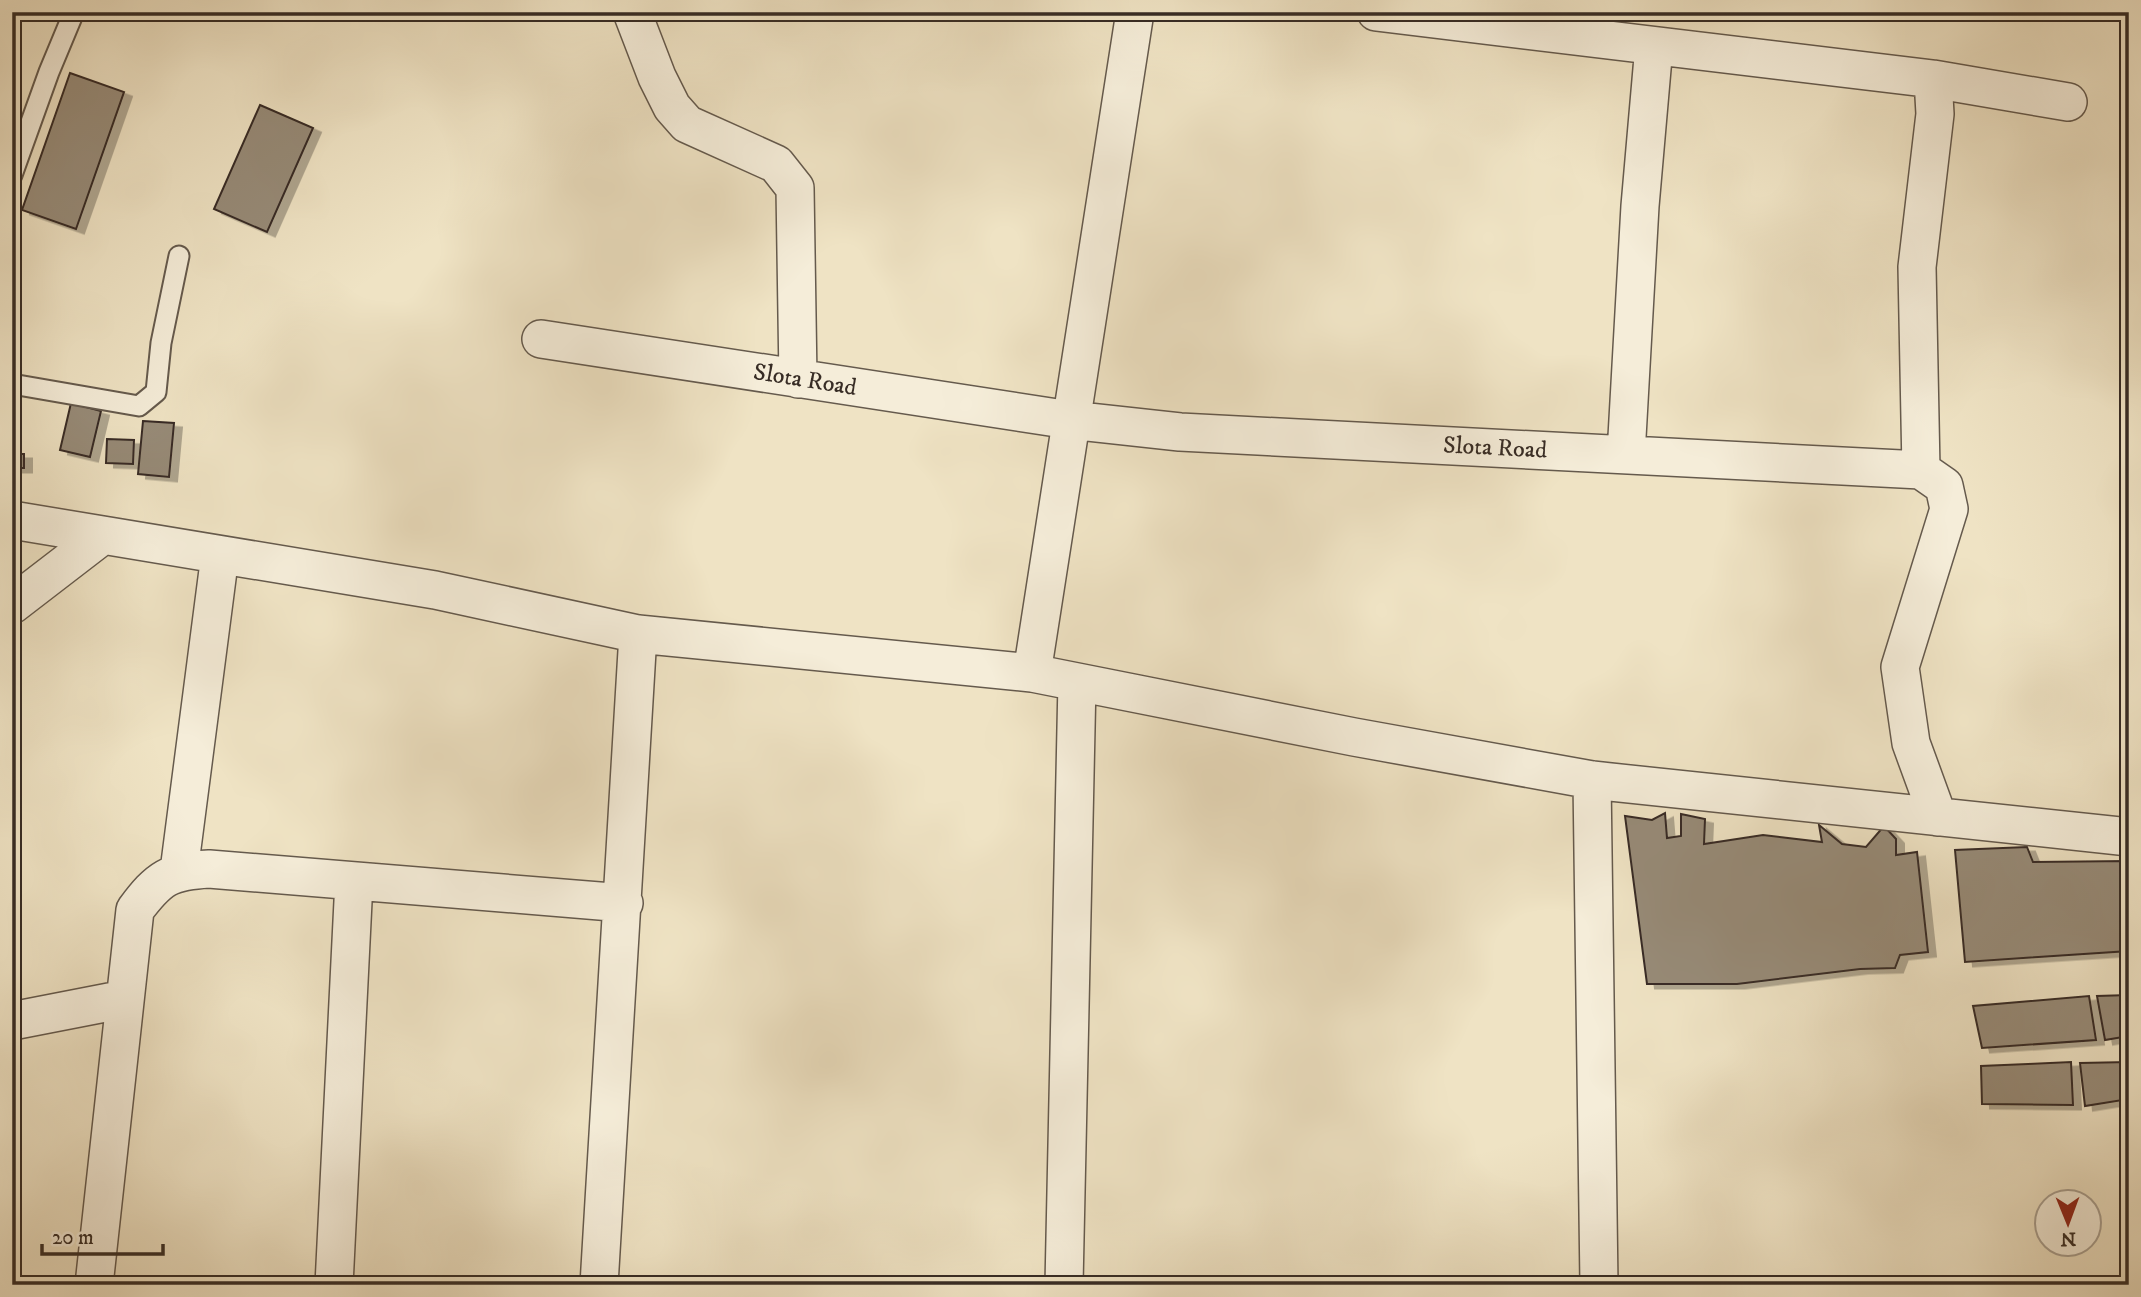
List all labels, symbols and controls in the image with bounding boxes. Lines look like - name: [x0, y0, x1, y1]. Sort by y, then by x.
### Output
- street label: Slota Road: [751, 357, 859, 403]
- street label: Slota Road: [1442, 430, 1548, 466]
- north arrow: [2032, 1188, 2102, 1258]
- scale bar: [42, 1213, 163, 1257]
- text: 20 m: [52, 1225, 94, 1251]
- text: N: [2060, 1227, 2076, 1250]

